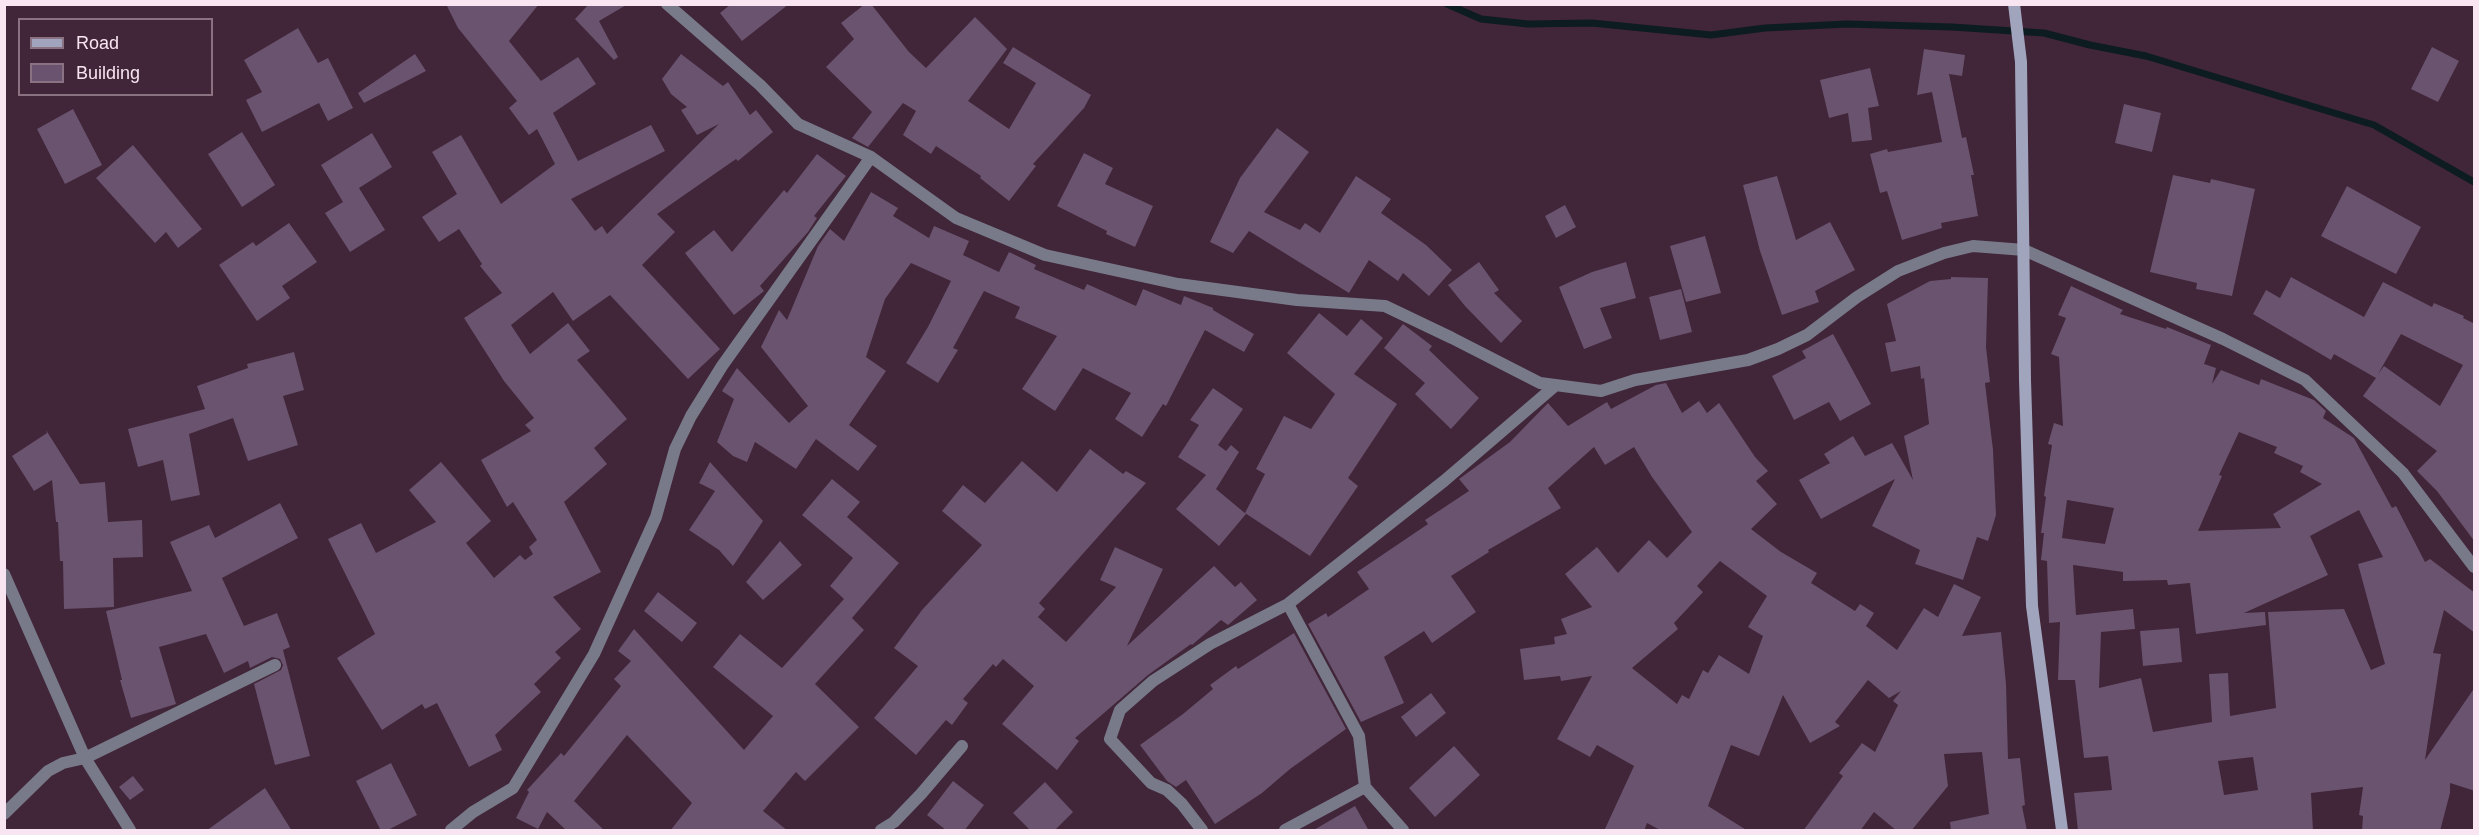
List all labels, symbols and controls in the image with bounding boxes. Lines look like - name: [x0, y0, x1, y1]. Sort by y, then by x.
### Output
- legend: [18, 18, 213, 96]
- text: Road: [76, 33, 119, 53]
- text: Building: [76, 63, 140, 83]

